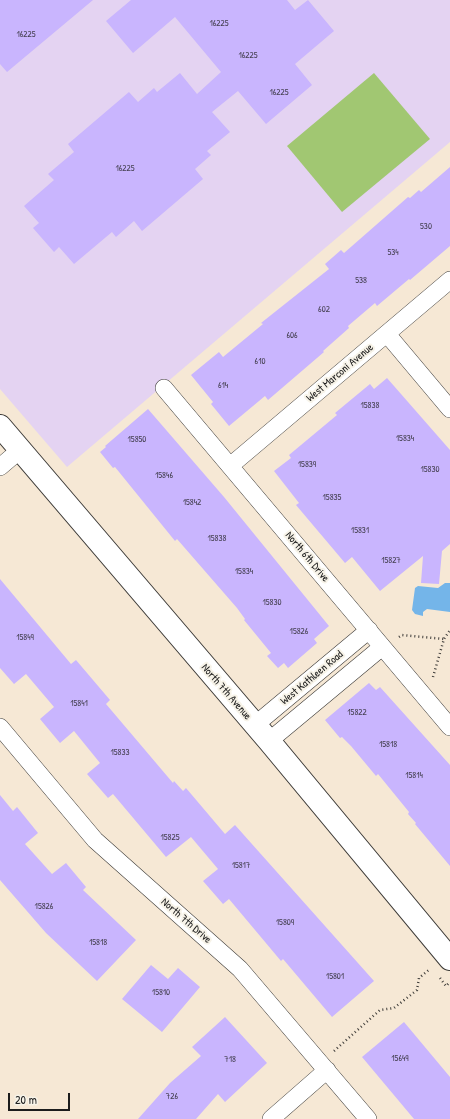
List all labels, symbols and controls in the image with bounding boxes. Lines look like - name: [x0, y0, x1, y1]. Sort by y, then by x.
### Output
- house number: 16225: [209, 19, 229, 29]
- house number: 16225: [16, 30, 36, 40]
- house number: 16225: [238, 51, 258, 61]
- house number: 16225: [269, 88, 289, 98]
- house number: 16225: [115, 164, 135, 174]
- house number: 530: [420, 222, 432, 232]
- house number: 534: [387, 248, 399, 258]
- house number: 538: [355, 276, 367, 286]
- house number: 602: [318, 305, 330, 315]
- house number: 606: [286, 331, 298, 341]
- street label: West Marconi Avenue: [304, 341, 376, 405]
- house number: 610: [255, 357, 265, 367]
- house number: 614: [218, 381, 228, 391]
- house number: 15838: [361, 401, 379, 411]
- house number: 15834: [396, 434, 414, 444]
- house number: 15850: [128, 435, 146, 445]
- house number: 15839: [298, 460, 316, 470]
- house number: 15830: [420, 465, 440, 475]
- house number: 15846: [155, 471, 173, 481]
- house number: 15835: [323, 493, 341, 503]
- house number: 15842: [183, 498, 201, 508]
- house number: 15831: [351, 526, 369, 536]
- street label: North 6th Drive: [282, 529, 332, 585]
- house number: 15838: [208, 534, 226, 544]
- house number: 15827: [381, 556, 401, 566]
- house number: 15834: [235, 567, 253, 577]
- house number: 15830: [262, 598, 282, 608]
- house number: 15826: [290, 627, 308, 637]
- house number: 15849: [16, 633, 34, 643]
- street label: West Kathleen Road: [278, 648, 346, 708]
- street label: North 7th Avenue: [198, 661, 254, 723]
- house number: 15841: [70, 699, 88, 709]
- house number: 15822: [347, 708, 367, 718]
- house number: 15818: [379, 740, 397, 750]
- house number: 15833: [110, 748, 130, 758]
- house number: 15814: [405, 771, 423, 781]
- house number: 15825: [161, 833, 179, 843]
- house number: 15817: [232, 861, 250, 871]
- street label: North 7th Drive: [158, 896, 214, 946]
- house number: 15826: [35, 902, 53, 912]
- house number: 15809: [276, 918, 294, 928]
- house number: 15818: [89, 938, 107, 948]
- house number: 15801: [326, 972, 344, 982]
- house number: 15810: [152, 988, 170, 998]
- house number: 15649: [391, 1054, 409, 1064]
- house number: 718: [224, 1055, 236, 1065]
- scale bar: [10, 1085, 72, 1111]
- text: 20 m: [15, 1091, 37, 1108]
- house number: 726: [166, 1092, 178, 1102]

